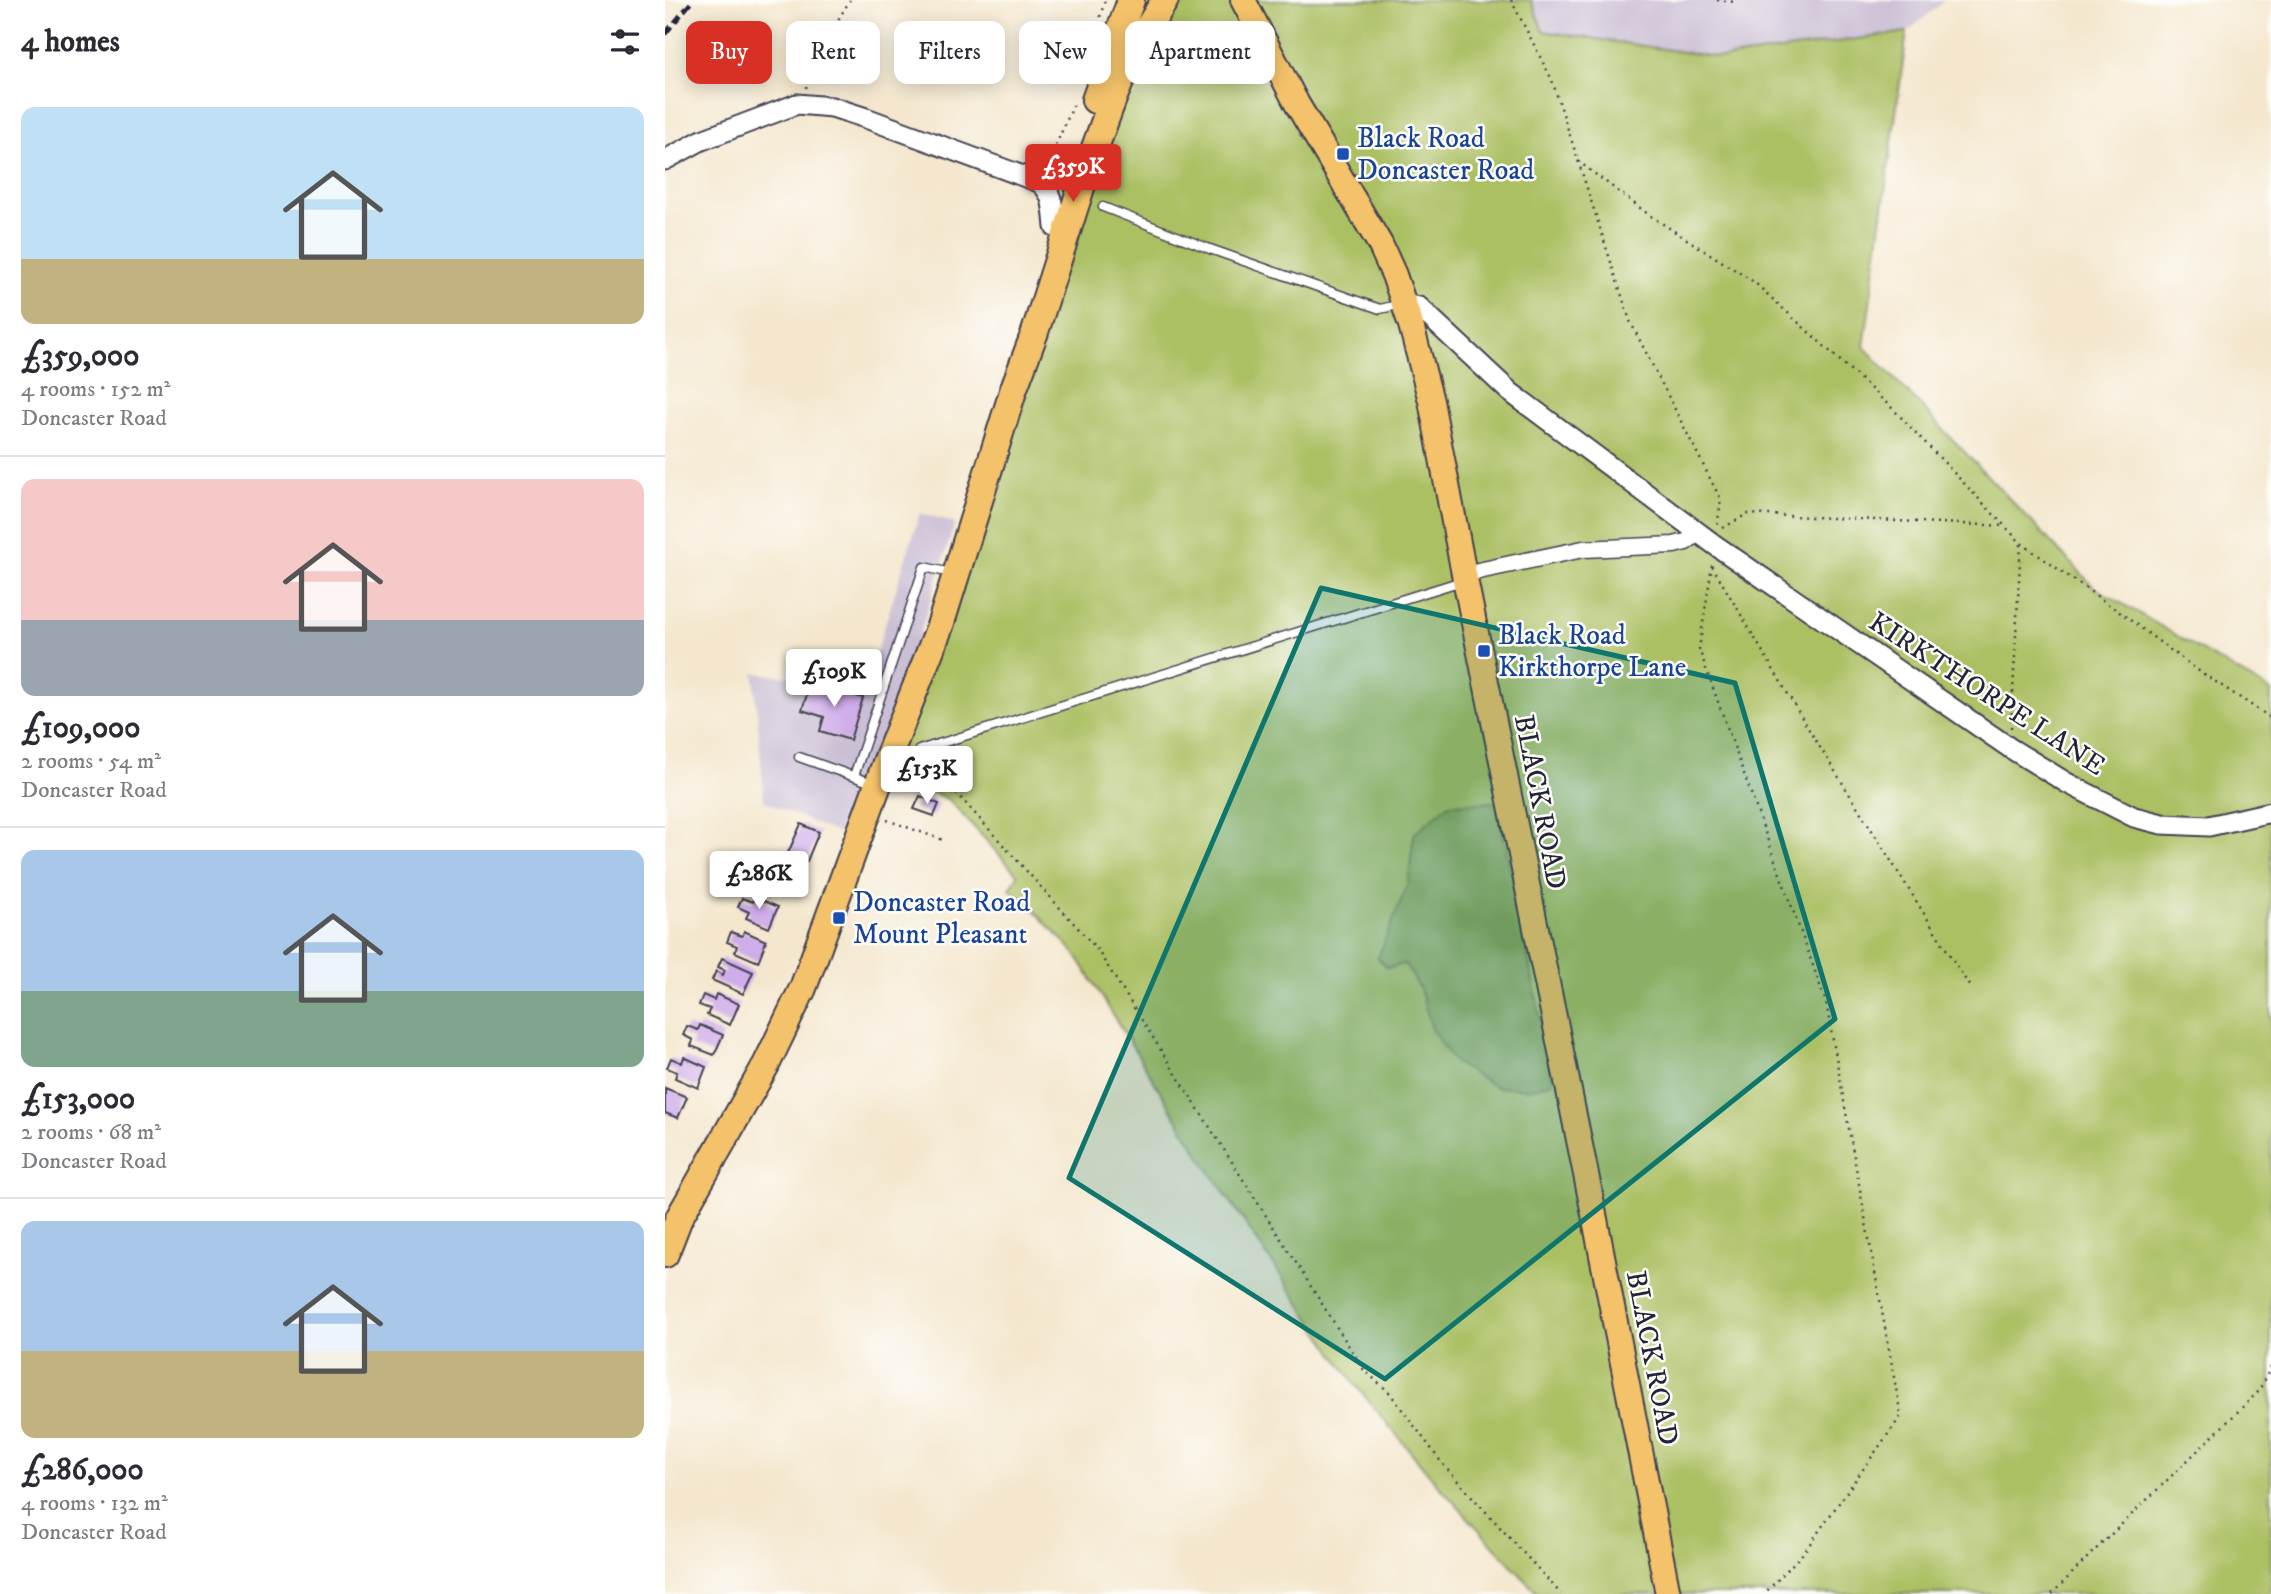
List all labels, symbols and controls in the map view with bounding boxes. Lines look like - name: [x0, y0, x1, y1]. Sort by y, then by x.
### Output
- chip: Buy: [686, 21, 772, 84]
- chip: Rent: [786, 21, 880, 84]
- chip: Filters: [894, 21, 1005, 84]
- chip: New: [1019, 21, 1111, 84]
- chip: Apartment: [1125, 21, 1275, 84]
- icon: filters: [606, 23, 644, 61]
- text: 4 homes: [21, 24, 120, 61]
- place label: Black Road Doncaster Road: [1357, 121, 1534, 188]
- pin: £359K: [1024, 144, 1122, 204]
- marker: Black Road Doncaster Road: [1335, 146, 1351, 162]
- icon: home: [270, 152, 396, 278]
- text: £359K: [1041, 152, 1105, 181]
- text: £359,000: [21, 338, 139, 375]
- text: 4 rooms · 152 m²: [21, 375, 170, 404]
- text: Doncaster Road: [21, 404, 167, 433]
- icon: home: [270, 524, 396, 650]
- street label: KIRKTHORPE LANE: [1862, 604, 2112, 784]
- place label: Black Road Kirkthorpe Lane: [1498, 618, 1686, 685]
- marker: Black Road Kirkthorpe Lane: [1476, 643, 1492, 659]
- pin: £109K: [785, 650, 883, 709]
- text: £109K: [802, 657, 866, 686]
- text: £109,000: [21, 710, 140, 747]
- street label: BLACK ROAD: [1506, 712, 1574, 892]
- pin: £153K: [878, 746, 976, 806]
- text: 2 rooms · 54 m²: [21, 747, 161, 776]
- text: £153K: [897, 754, 957, 783]
- text: Doncaster Road: [21, 776, 167, 805]
- pin: £286K: [710, 852, 808, 911]
- text: £286K: [726, 859, 792, 888]
- place label: Doncaster Road Mount Pleasant: [853, 885, 1030, 952]
- icon: home: [270, 895, 396, 1021]
- marker: Doncaster Road Mount Pleasant: [831, 910, 847, 926]
- text: £153,000: [21, 1081, 135, 1118]
- text: 2 rooms · 68 m²: [21, 1118, 161, 1147]
- text: Doncaster Road: [21, 1147, 167, 1176]
- icon: home: [270, 1266, 396, 1392]
- street label: BLACK ROAD: [1618, 1268, 1686, 1448]
- text: £286,000: [21, 1452, 144, 1489]
- text: 4 rooms · 132 m²: [21, 1489, 168, 1518]
- text: Doncaster Road: [21, 1518, 167, 1547]

